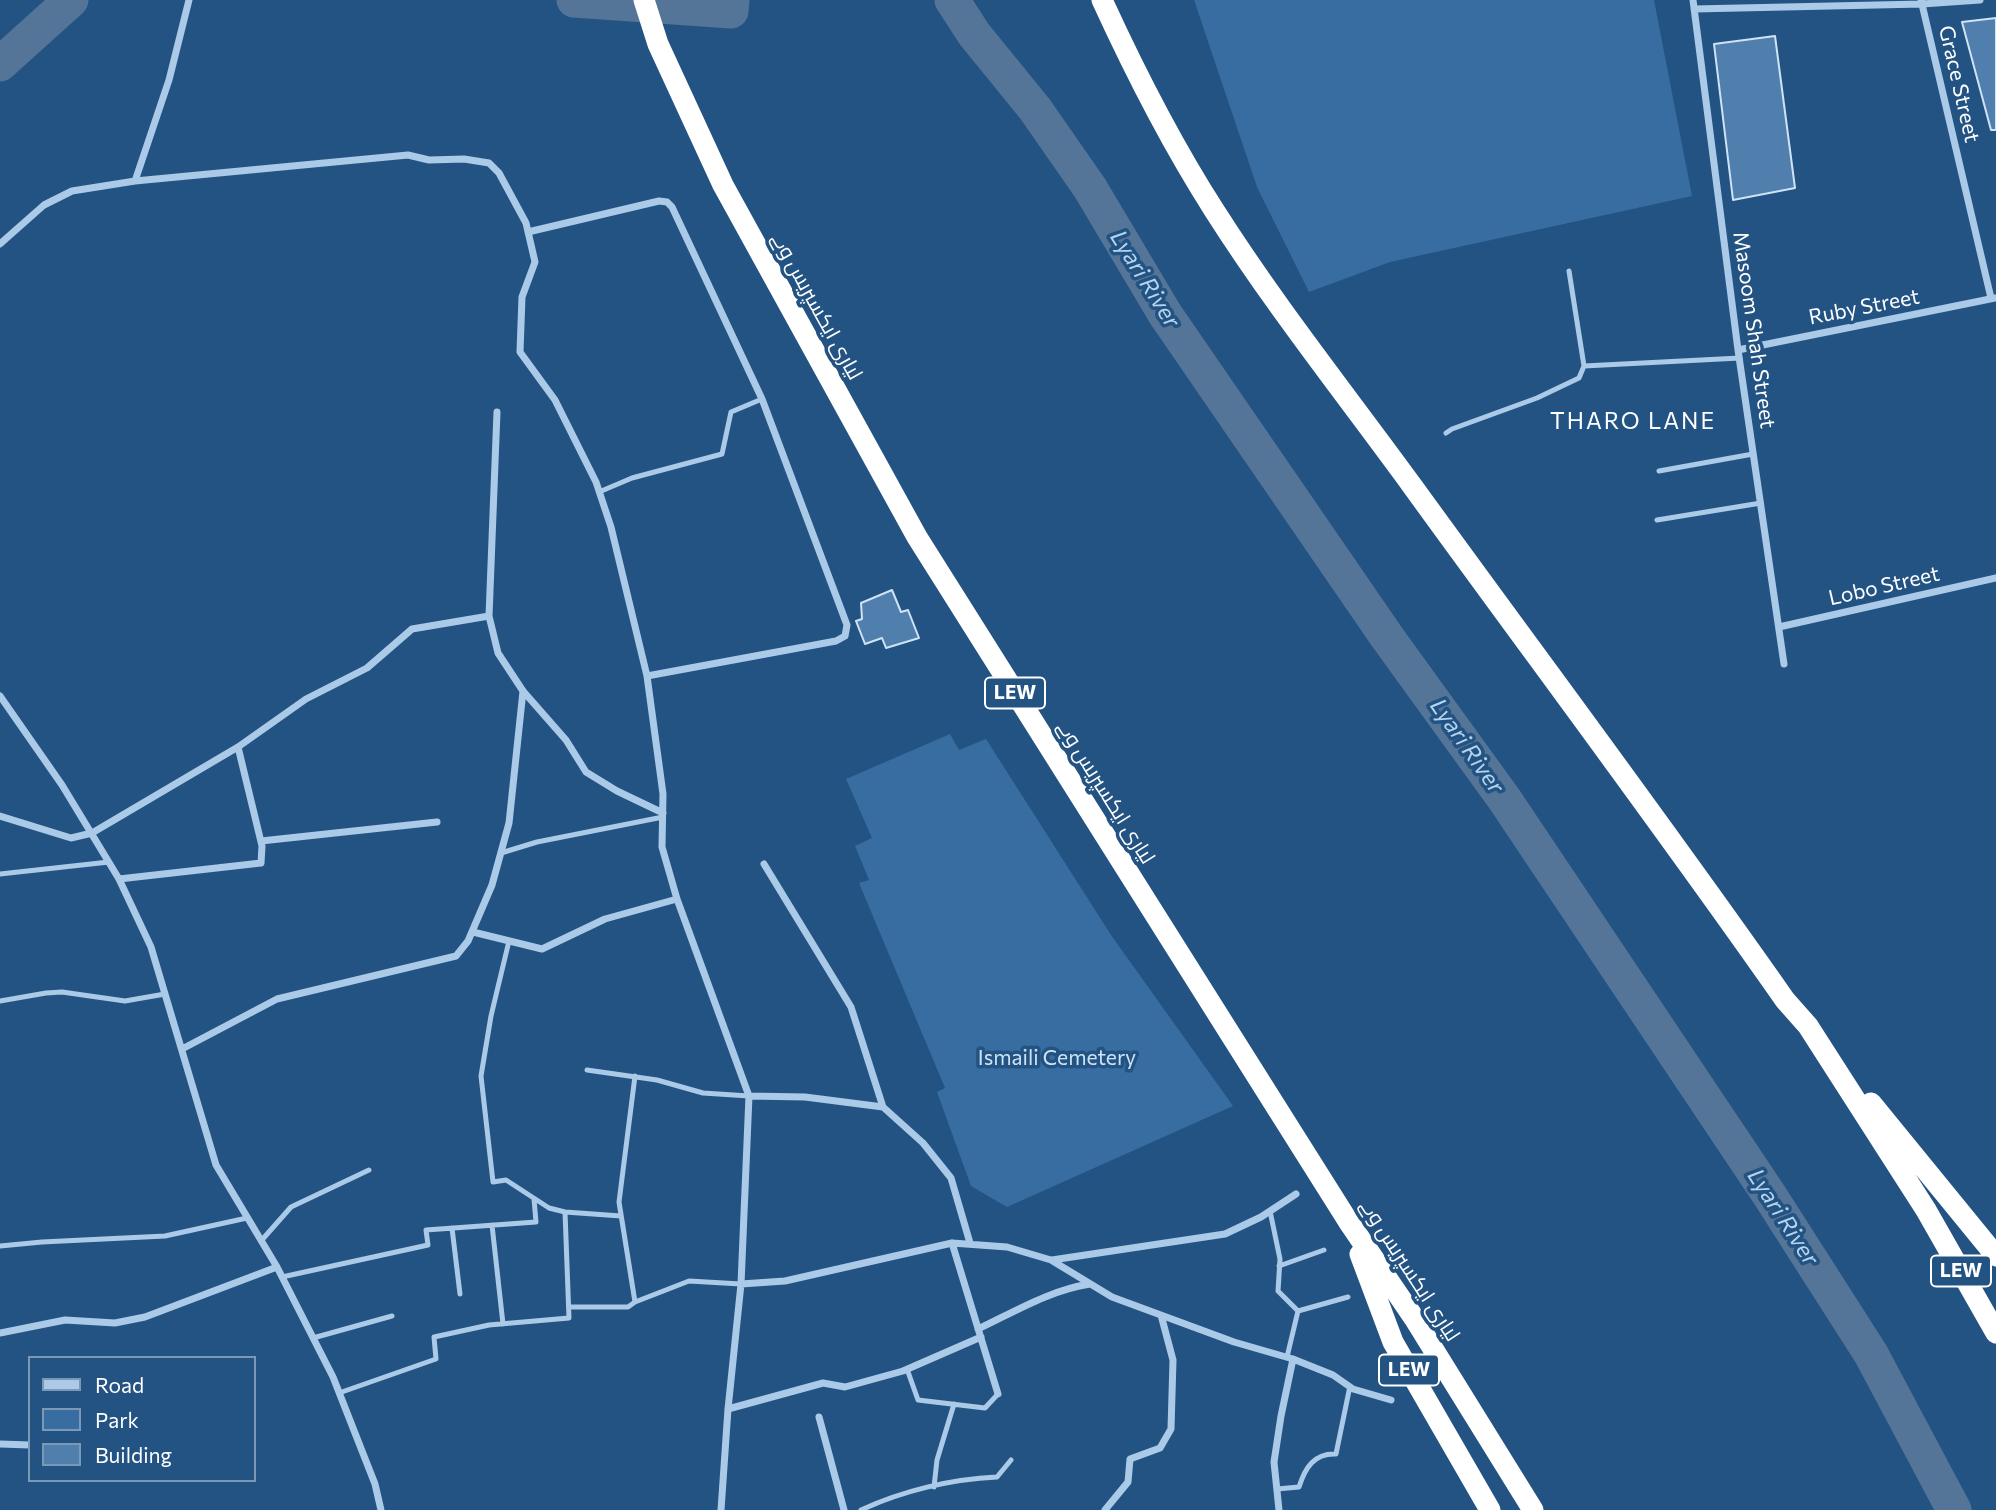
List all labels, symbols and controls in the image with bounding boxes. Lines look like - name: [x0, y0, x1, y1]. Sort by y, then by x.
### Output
- street label: Grace Street: [1933, 23, 1985, 145]
- water label: Lyari River: [1104, 225, 1186, 333]
- street label: لیاری ایکسپریس وے: [766, 228, 868, 384]
- street label: Masoom Shah Street: [1728, 230, 1780, 430]
- street label: Ruby Street: [1807, 284, 1921, 330]
- district label: THARO LANE: [1551, 407, 1715, 435]
- street label: Lobo Street: [1826, 561, 1942, 611]
- road number: LEW: [985, 678, 1045, 708]
- water label: Lyari River: [1424, 693, 1510, 799]
- street label: لیاری ایکسپریس وے: [1052, 716, 1160, 868]
- park label: Ismaili Cemetery: [978, 1045, 1136, 1071]
- water label: Lyari River: [1742, 1164, 1824, 1270]
- street label: لیاری ایکسپریس وے: [1355, 1194, 1465, 1346]
- road number: LEW: [1931, 1256, 1991, 1287]
- road number: LEW: [1379, 1354, 1439, 1386]
- legend: [28, 1356, 256, 1482]
- text: Road: [95, 1372, 144, 1397]
- text: Park: [95, 1407, 139, 1432]
- text: Building: [95, 1442, 172, 1467]

